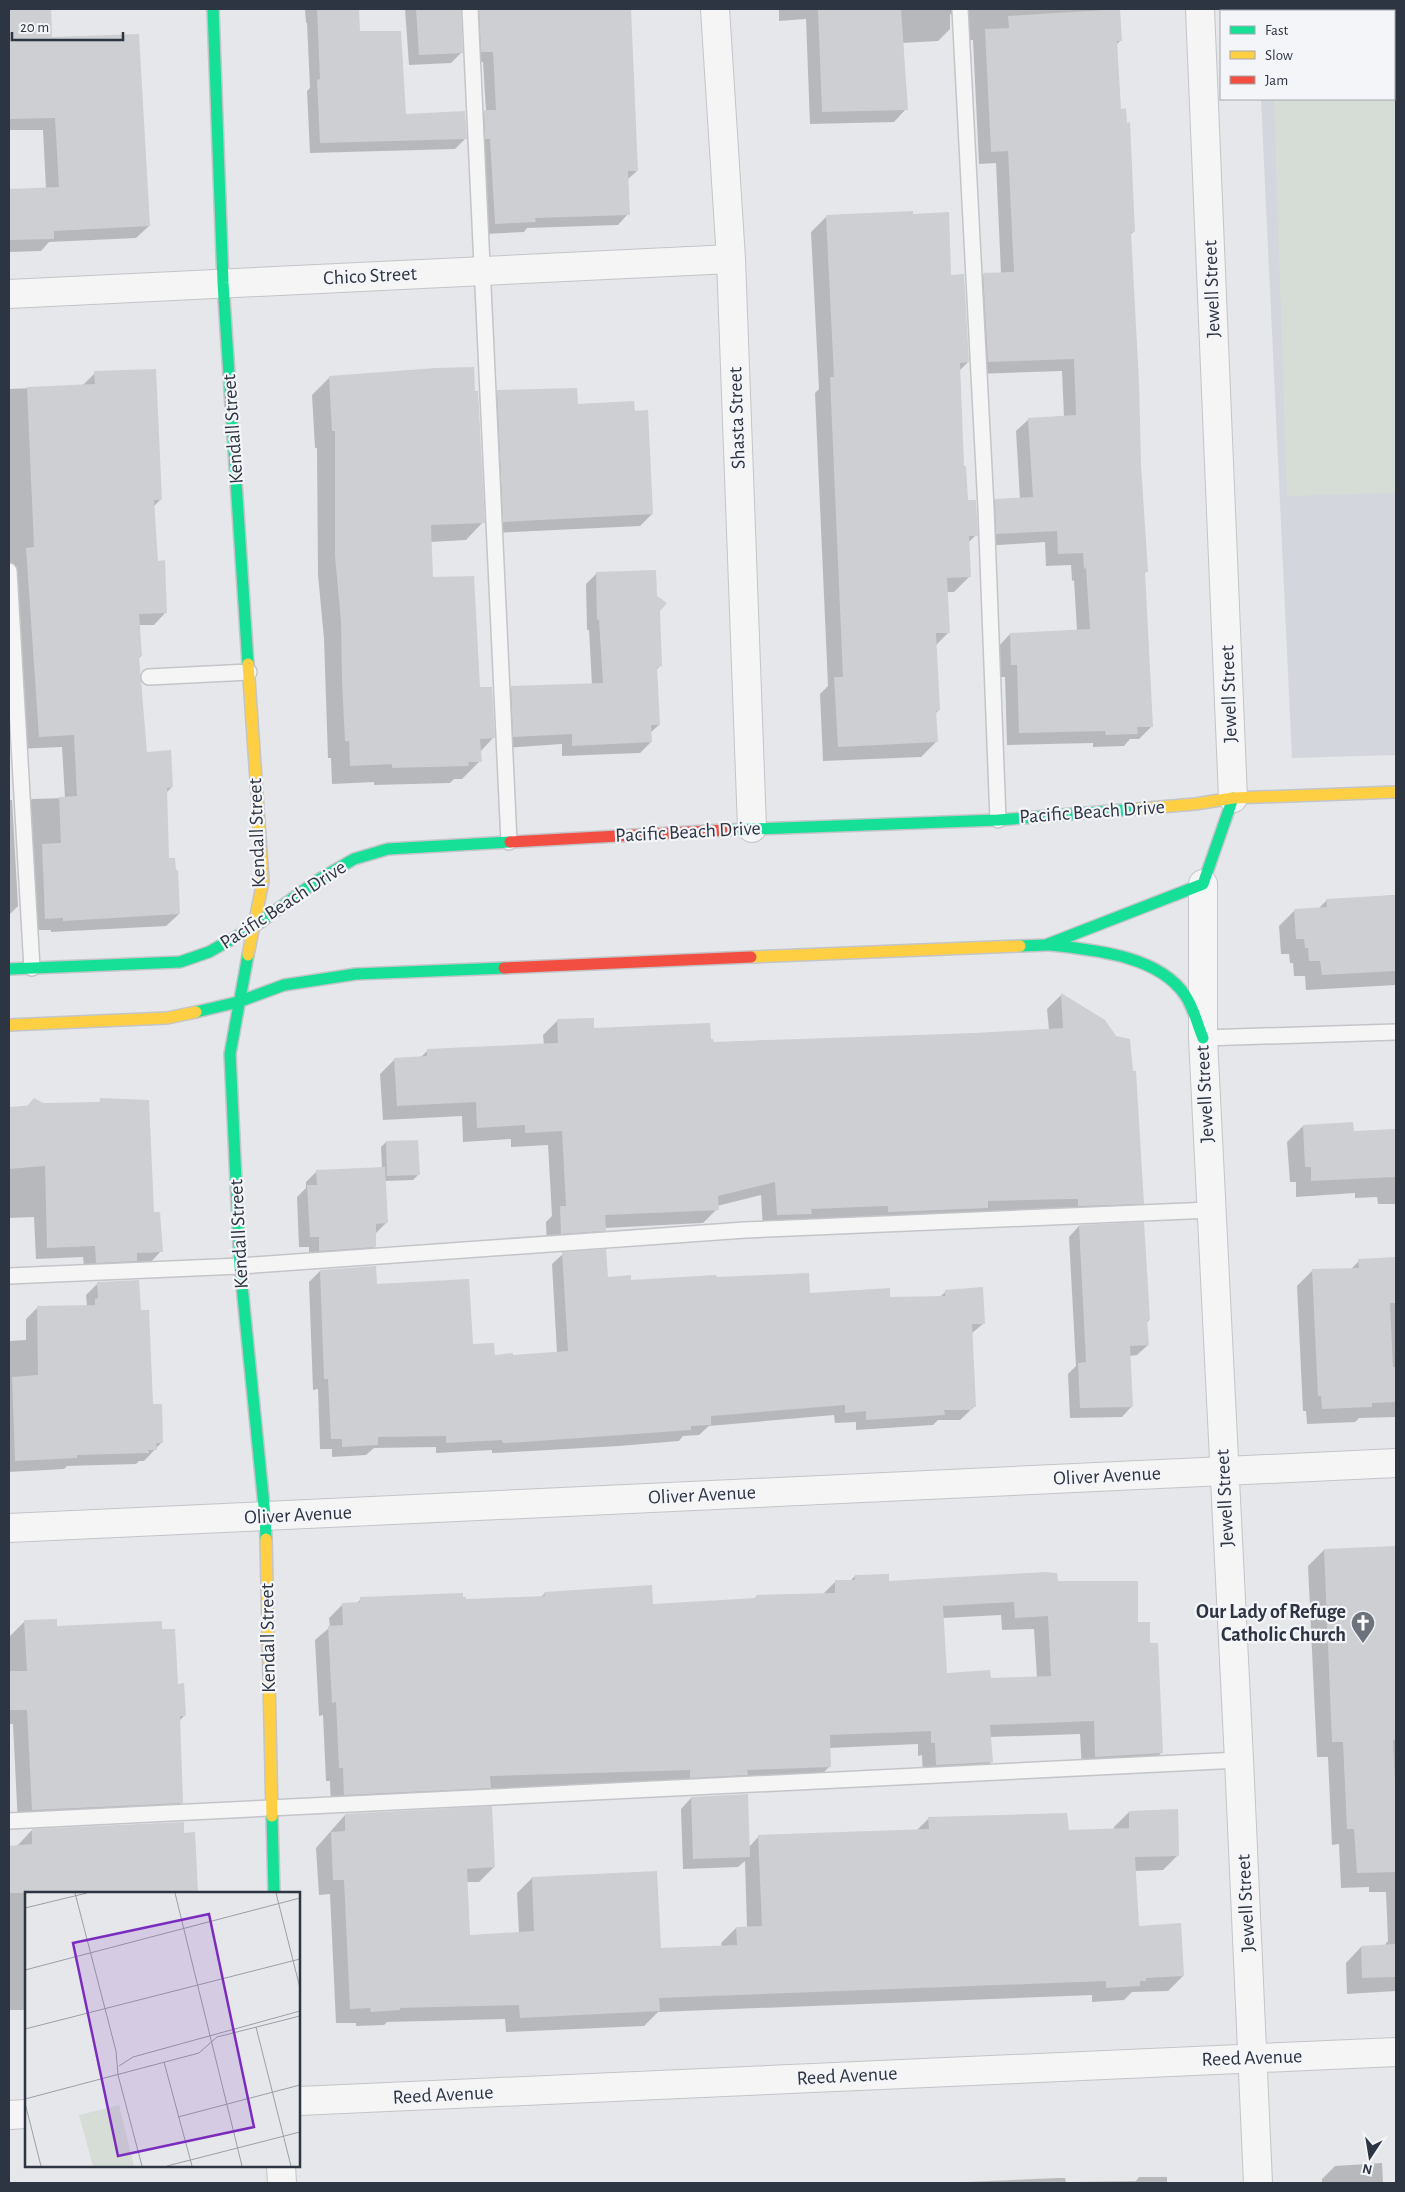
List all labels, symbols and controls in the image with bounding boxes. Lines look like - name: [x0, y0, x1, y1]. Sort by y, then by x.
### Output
- scale bar: [12, 10, 124, 42]
- legend: [1220, 10, 1395, 100]
- text: 20 m: [20, 20, 49, 35]
- text: Fast: [1265, 23, 1289, 38]
- text: Slow: [1265, 48, 1293, 63]
- text: Jam: [1265, 73, 1288, 88]
- street label: Jewell Street: [1200, 239, 1224, 338]
- street label: Chico Street: [323, 264, 418, 288]
- street label: Shasta Street: [725, 366, 749, 469]
- street label: Kendall Street: [219, 373, 247, 485]
- street label: Jewell Street: [1217, 644, 1241, 743]
- street label: Kendall Street: [245, 777, 269, 888]
- street label: Pacific Beach Drive: [1019, 797, 1165, 827]
- street label: Pacific Beach Drive: [615, 818, 761, 846]
- street label: Pacific Beach Drive: [216, 857, 350, 953]
- street label: Jewell Street: [1192, 1044, 1218, 1143]
- street label: Kendall Street: [226, 1178, 252, 1289]
- street label: Jewell Street: [1212, 1448, 1238, 1547]
- street label: Oliver Avenue: [1053, 1463, 1161, 1489]
- street label: Oliver Avenue: [648, 1482, 756, 1508]
- street label: Oliver Avenue: [244, 1502, 352, 1528]
- street label: Kendall Street: [257, 1582, 279, 1693]
- place label: Our Lady of Refuge Catholic Church: [1196, 1602, 1346, 1645]
- church icon: Our Lady of Refuge Catholic Church: [1350, 1610, 1376, 1644]
- street label: Jewell Street: [1233, 1853, 1259, 1952]
- inset map: [25, 1892, 300, 2167]
- street label: Reed Avenue: [1201, 2046, 1303, 2070]
- street label: Reed Avenue: [796, 2063, 898, 2089]
- street label: Reed Avenue: [392, 2082, 494, 2108]
- north arrow: [1345, 2132, 1395, 2182]
- text: N: [1361, 2161, 1374, 2177]

